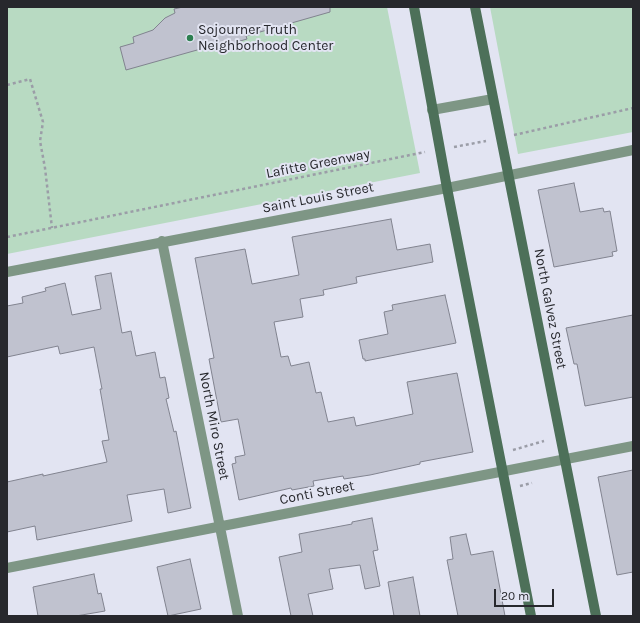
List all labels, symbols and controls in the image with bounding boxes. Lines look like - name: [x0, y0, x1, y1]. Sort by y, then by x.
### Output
- place label: Sojourner Truth Neighborhood Center: [198, 22, 333, 54]
- marker: Sojourner Truth Neighborhood Center: [185, 33, 195, 43]
- street label: Lafitte Greenway: [265, 146, 371, 182]
- street label: Saint Louis Street: [261, 179, 375, 217]
- street label: North Galvez Street: [530, 247, 570, 371]
- street label: North Miro Street: [195, 370, 233, 482]
- street label: Conti Street: [278, 478, 356, 508]
- scale bar: [496, 581, 556, 607]
- text: 20 m: [501, 589, 529, 603]

